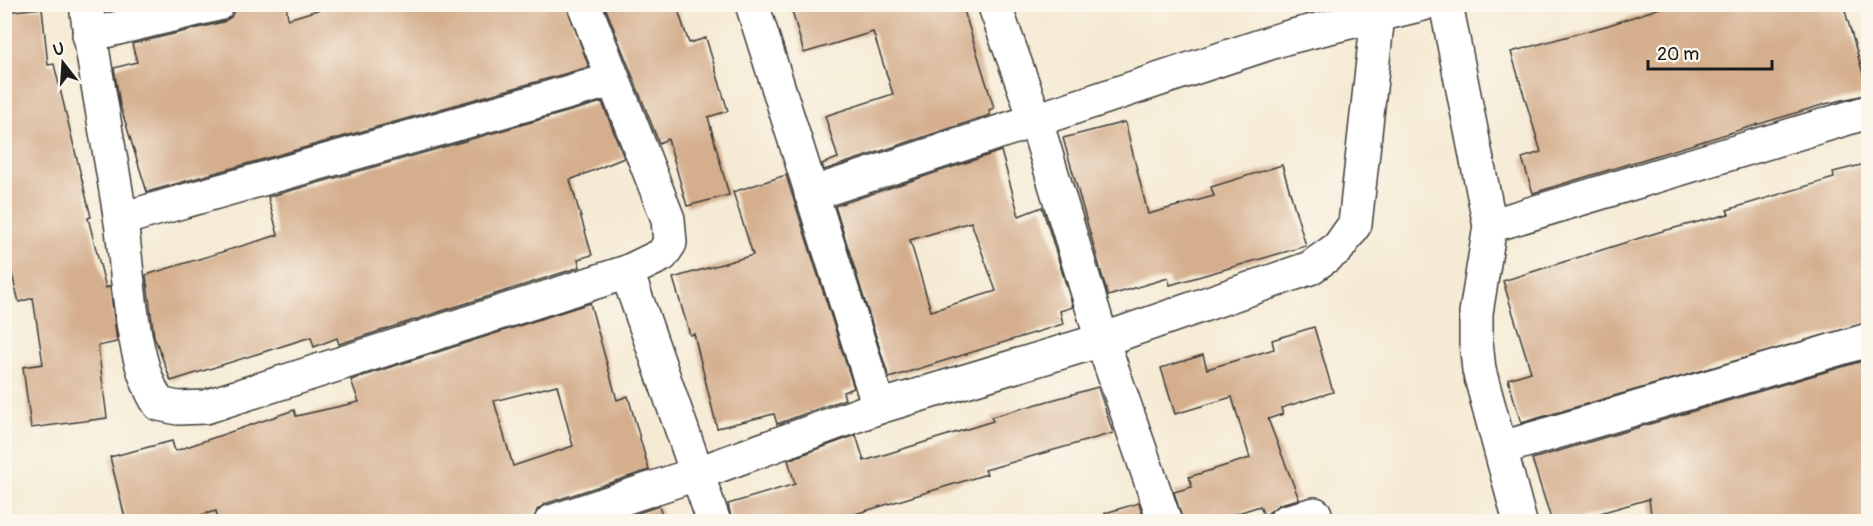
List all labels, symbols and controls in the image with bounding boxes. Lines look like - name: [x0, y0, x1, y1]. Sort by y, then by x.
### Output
- north arrow: [33, 33, 93, 93]
- scale bar: [1648, 33, 1772, 71]
- text: U: [51, 38, 67, 61]
- text: 20 m: [1657, 43, 1699, 66]

